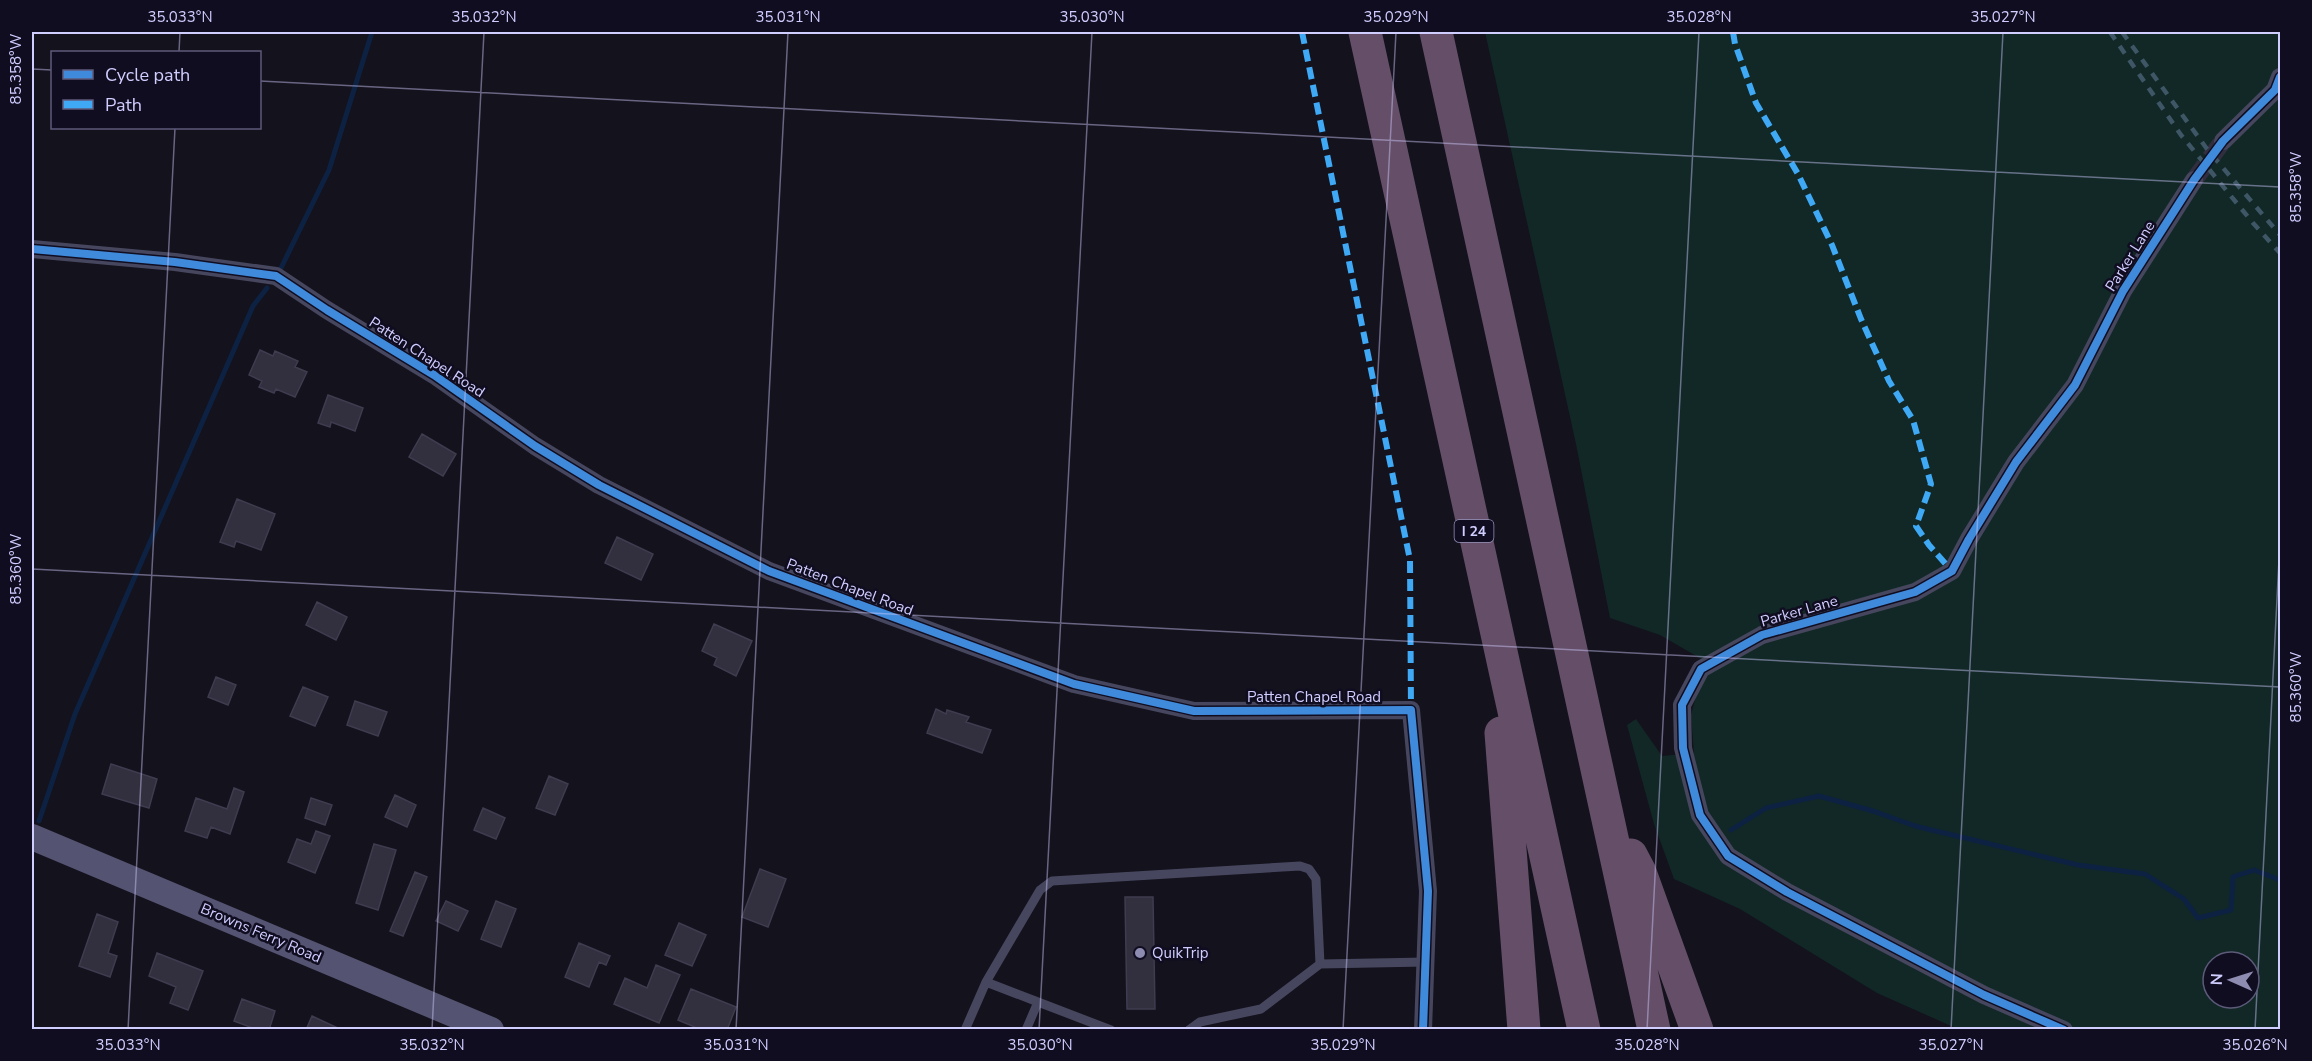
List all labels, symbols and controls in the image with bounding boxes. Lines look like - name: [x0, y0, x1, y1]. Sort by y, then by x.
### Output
- text: 35.033°N: [147, 7, 213, 27]
- text: 35.032°N: [451, 7, 517, 27]
- text: 35.031°N: [755, 7, 821, 27]
- text: 35.030°N: [1059, 7, 1125, 27]
- text: 35.029°N: [1363, 7, 1429, 27]
- text: 35.028°N: [1666, 7, 1732, 27]
- text: 35.027°N: [1970, 7, 2036, 27]
- text: 85.358°W: [6, 33, 26, 104]
- legend: [51, 51, 261, 129]
- text: Cycle path: [105, 63, 190, 87]
- text: Path: [105, 93, 142, 117]
- text: 85.358°W: [2286, 151, 2306, 222]
- street label: Parker Lane: [2100, 217, 2160, 295]
- street label: Patten Chapel Road: [365, 312, 489, 402]
- road number: I 24: [1454, 520, 1494, 542]
- text: 85.360°W: [6, 533, 26, 604]
- street label: Patten Chapel Road: [784, 554, 916, 620]
- street label: Parker Lane: [1758, 590, 1840, 632]
- text: 85.360°W: [2286, 651, 2306, 722]
- street label: Patten Chapel Road: [1247, 687, 1381, 707]
- street label: Browns Ferry Road: [198, 899, 324, 967]
- place label: QuikTrip: [1152, 943, 1209, 963]
- marker: QuikTrip: [1133, 946, 1147, 960]
- north arrow: [2201, 950, 2261, 1010]
- text: N: [2206, 973, 2228, 986]
- text: 35.033°N: [95, 1035, 161, 1055]
- text: 35.032°N: [399, 1035, 465, 1055]
- text: 35.031°N: [703, 1035, 769, 1055]
- text: 35.030°N: [1007, 1035, 1073, 1055]
- text: 35.029°N: [1310, 1035, 1376, 1055]
- text: 35.028°N: [1614, 1035, 1680, 1055]
- text: 35.027°N: [1918, 1035, 1984, 1055]
- text: 35.026°N: [2222, 1035, 2288, 1055]

